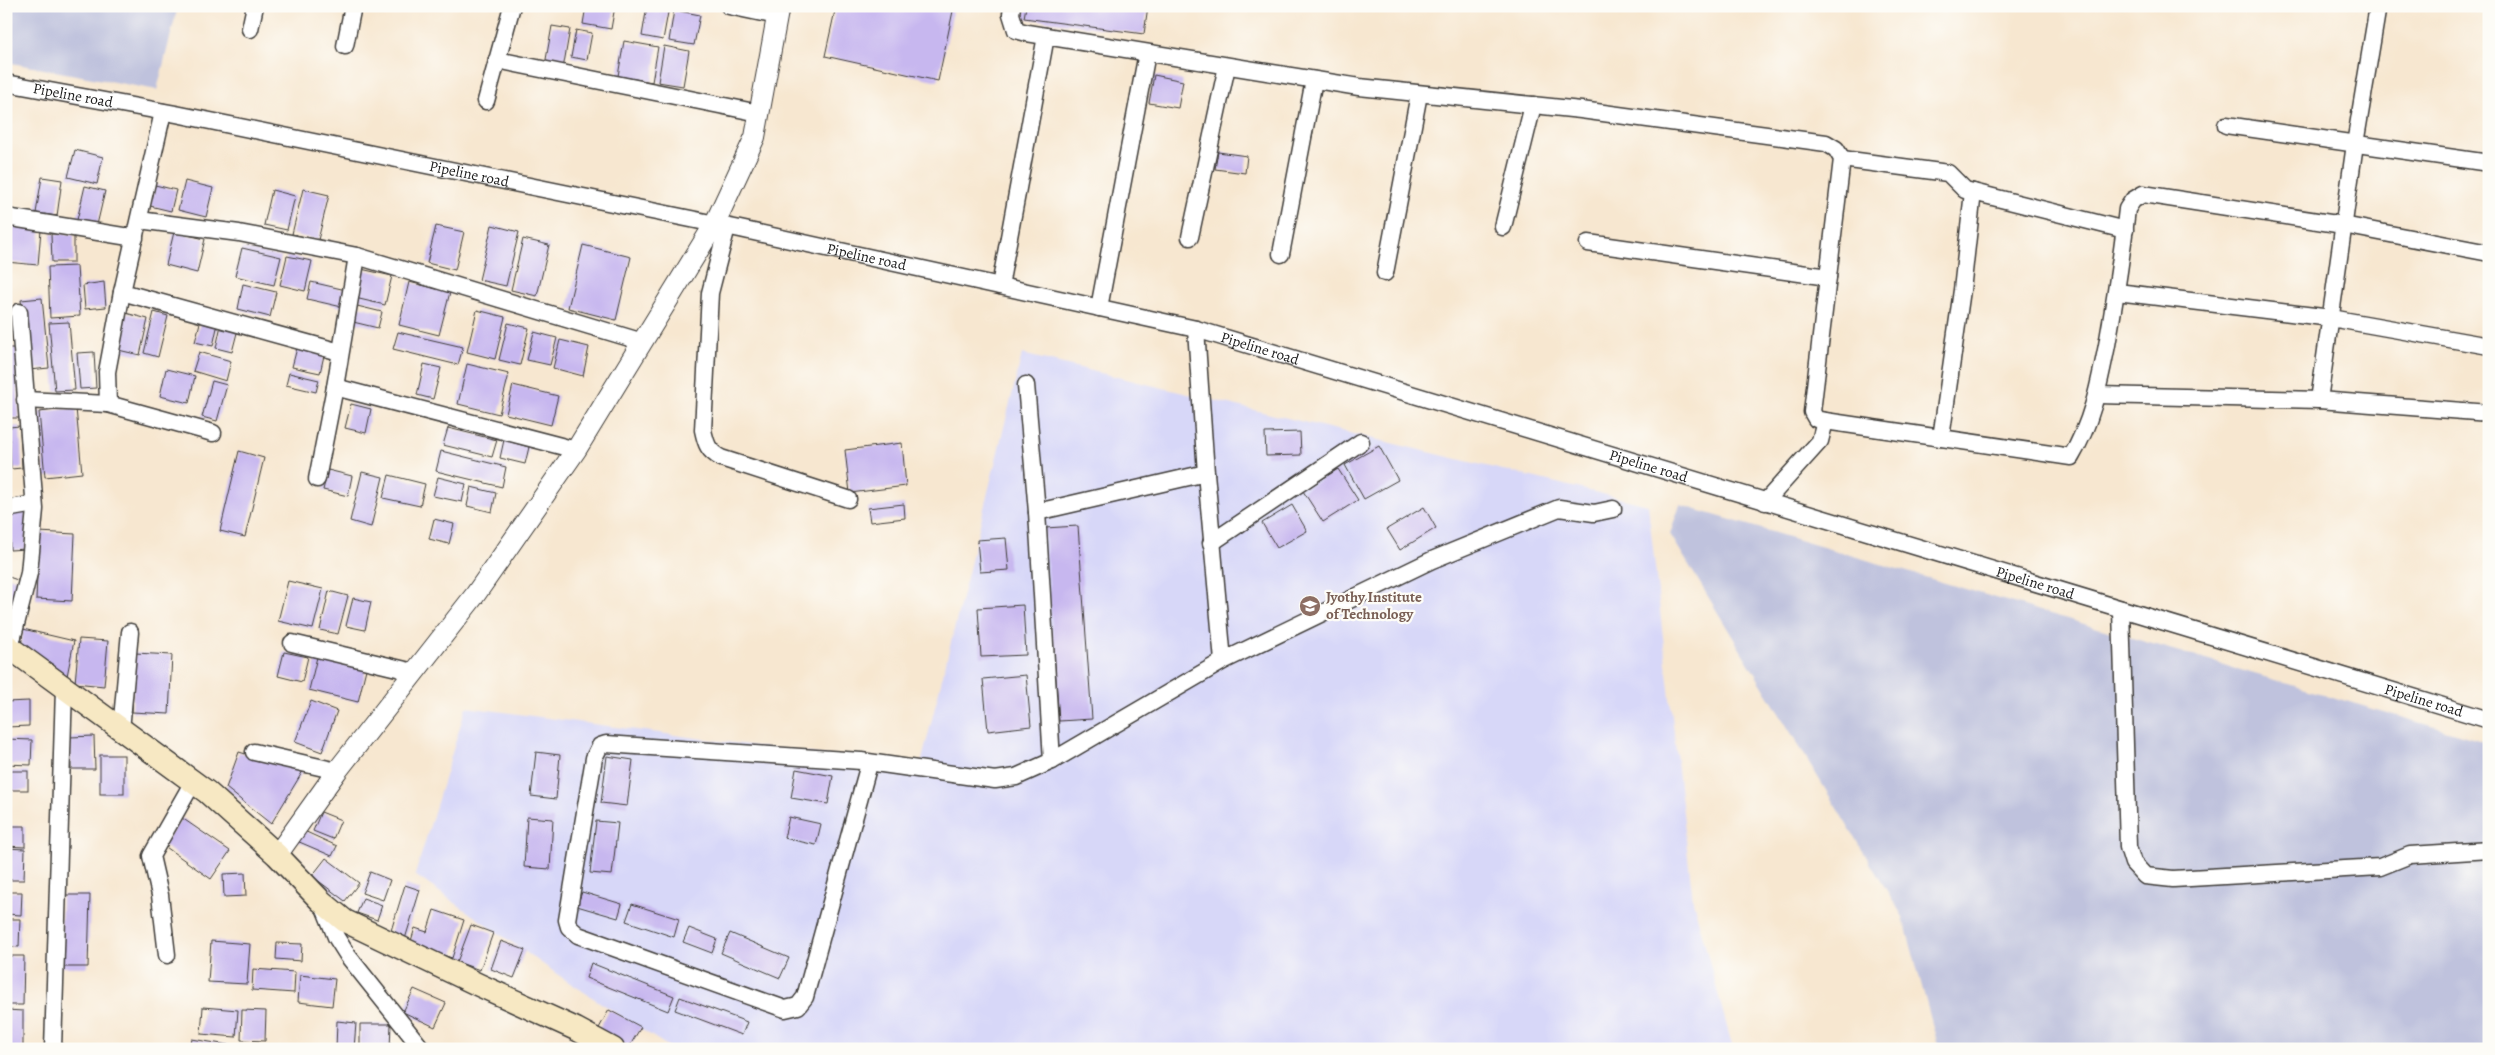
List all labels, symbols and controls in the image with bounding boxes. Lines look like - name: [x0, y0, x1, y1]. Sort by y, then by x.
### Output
- street label: Pipeline road: [31, 78, 115, 112]
- street label: Pipeline road: [427, 156, 512, 192]
- street label: Pipeline road: [825, 238, 909, 275]
- street label: Pipeline road: [1218, 327, 1302, 370]
- street label: Pipeline road: [1607, 445, 1691, 487]
- street label: Pipeline road: [1994, 561, 2078, 604]
- place label: Jyothy Institute of Technology: [1326, 587, 1422, 624]
- school or university icon: Jyothy Institute of Technology: [1298, 594, 1322, 618]
- street label: Pipeline road: [2382, 679, 2466, 722]

